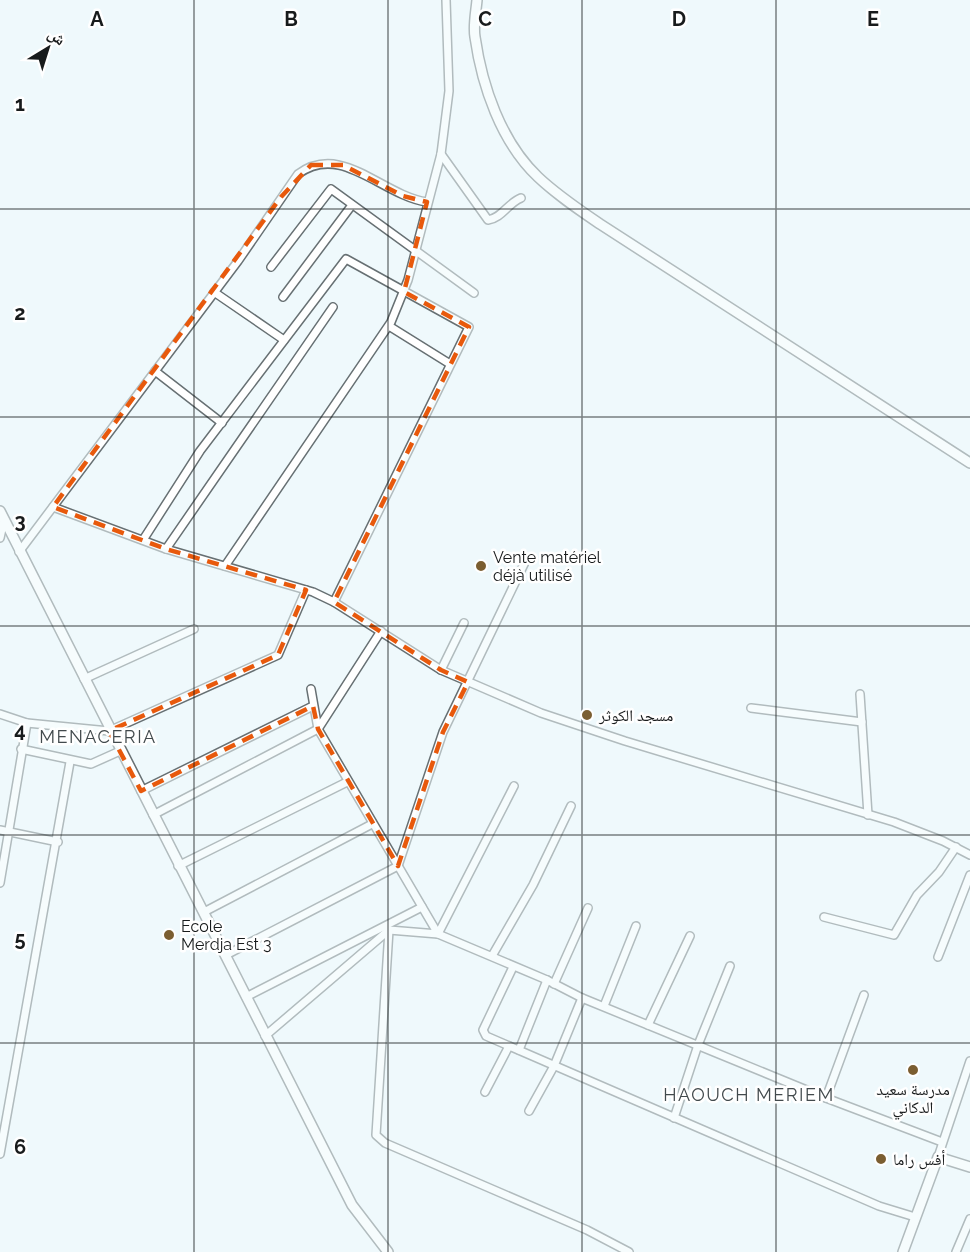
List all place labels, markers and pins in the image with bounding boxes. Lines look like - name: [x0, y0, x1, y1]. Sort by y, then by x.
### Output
- place label: Vente matériel déjà utilisé: [493, 548, 602, 585]
- marker: Vente matériel déjà utilisé: [474, 559, 488, 573]
- place label: مسجد الكوثر: [598, 706, 673, 725]
- marker: مسجد الكوثر: [580, 708, 594, 722]
- place label: Ecole Merdja Est 3: [181, 917, 271, 954]
- marker: Ecole Merdja Est 3: [162, 928, 176, 942]
- marker: مدرسة سعيد الدكاني: [906, 1063, 920, 1077]
- place label: مدرسة سعيد الدكاني: [876, 1080, 950, 1120]
- place label: أفس راما: [893, 1150, 945, 1170]
- marker: أفس راما: [874, 1152, 888, 1166]

